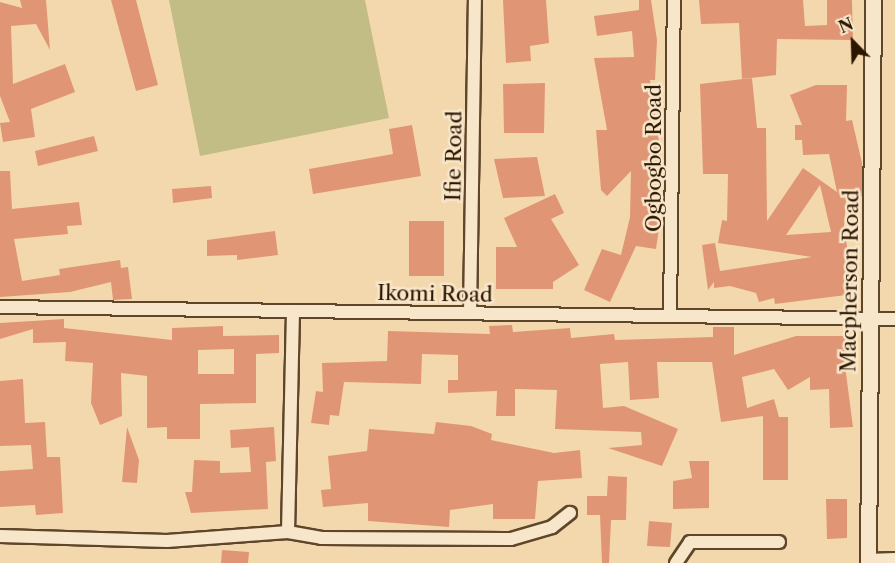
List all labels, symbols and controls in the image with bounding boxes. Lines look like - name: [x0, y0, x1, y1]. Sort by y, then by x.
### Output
- north arrow: [823, 12, 883, 72]
- text: N: [836, 14, 856, 37]
- street label: Ogbogbo Road: [641, 84, 667, 232]
- street label: Ifie Road: [441, 111, 467, 201]
- street label: Macpherson Road: [836, 190, 864, 372]
- street label: Ikomi Road: [377, 280, 493, 308]

